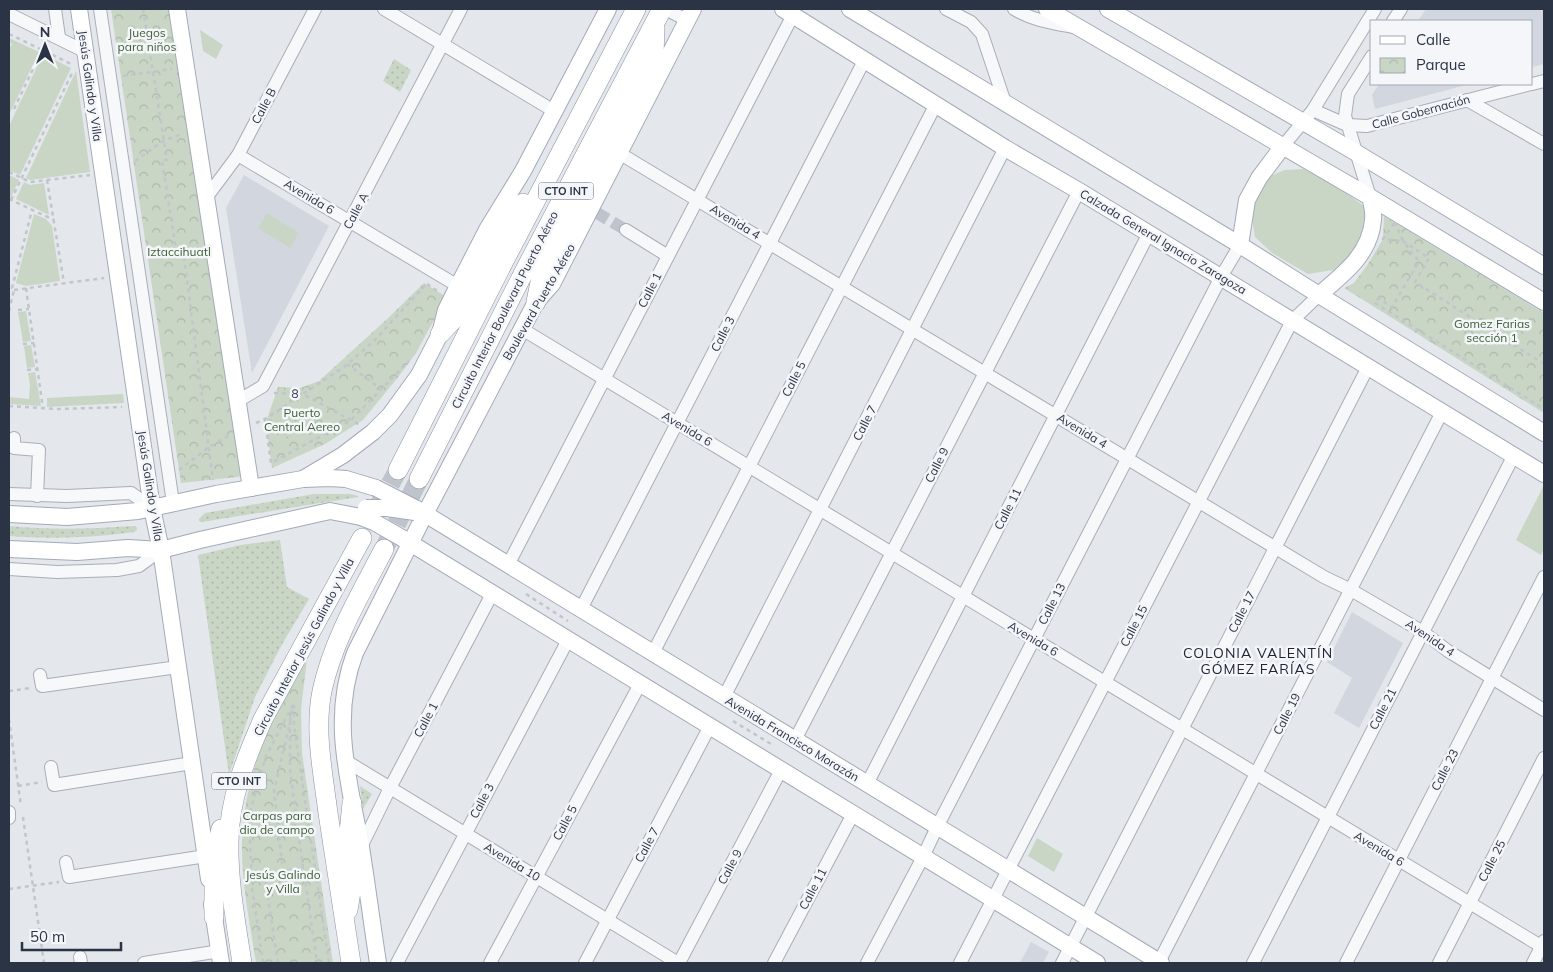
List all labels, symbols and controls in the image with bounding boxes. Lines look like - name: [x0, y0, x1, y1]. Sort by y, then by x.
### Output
- north arrow: [20, 20, 70, 70]
- legend: [1370, 20, 1533, 85]
- text: N: [40, 23, 50, 41]
- park label: Juegos para niños: [118, 25, 176, 54]
- street label: Jesús Galindo y Villa: [75, 29, 106, 142]
- text: Calle: [1416, 30, 1450, 49]
- text: Parque: [1416, 55, 1466, 74]
- street label: Calle B: [248, 85, 279, 126]
- street label: Calle Gobernación: [1370, 91, 1472, 132]
- street label: Avenida 6: [281, 176, 337, 217]
- road number: CTO INT: [538, 182, 594, 200]
- street label: Calzada General Ignacio Zaragoza: [1077, 186, 1249, 297]
- street label: Calle A: [340, 190, 372, 232]
- street label: Avenida 4: [707, 201, 763, 242]
- street label: Circuito Interior Boulevard Puerto Aéreo: [448, 208, 561, 411]
- street label: Boulevard Puerto Aéreo: [499, 241, 578, 363]
- park label: Iztaccihuatl: [147, 244, 211, 259]
- street label: Calle 1: [634, 270, 665, 310]
- street label: Calle 3: [707, 314, 738, 354]
- park label: Gomez Farias sección 1: [1454, 316, 1530, 345]
- street label: Calle 5: [778, 359, 809, 399]
- street label: 8: [291, 386, 299, 401]
- street label: Calle 7: [849, 403, 880, 443]
- park label: Puerto Central Aereo: [264, 405, 340, 434]
- street label: Avenida 6: [659, 408, 715, 449]
- street label: Avenida 4: [1054, 410, 1110, 451]
- street label: Jesús Galindo y Villa: [134, 429, 167, 542]
- street label: Calle 9: [921, 445, 952, 485]
- street label: Calle 11: [991, 485, 1024, 532]
- street label: Circuito Interior Jesús Galindo y Villa: [250, 555, 357, 738]
- street label: Calle 13: [1035, 580, 1068, 627]
- street label: Calle 17: [1225, 588, 1258, 635]
- street label: Calle 15: [1117, 602, 1150, 649]
- street label: Avenida 4: [1403, 616, 1458, 659]
- street label: Avenida 6: [1005, 618, 1061, 659]
- district label: COLONIA VALENTÍN GÓMEZ FARÍAS: [1183, 644, 1333, 678]
- street label: Calle 21: [1366, 685, 1399, 732]
- street label: Calle 19: [1270, 690, 1303, 737]
- street label: Avenida Francisco Morazán: [723, 693, 862, 785]
- street label: Calle 1: [410, 700, 441, 740]
- street label: Calle 23: [1428, 746, 1461, 793]
- road number: CTO INT: [212, 772, 266, 789]
- street label: Calle 3: [466, 781, 497, 821]
- street label: Calle 5: [549, 803, 580, 843]
- park label: Carpas para dia de campo: [240, 808, 315, 837]
- street label: Calle 7: [631, 825, 662, 865]
- street label: Avenida 6: [1351, 828, 1407, 869]
- street label: Calle 25: [1475, 837, 1508, 884]
- street label: Avenida 10: [481, 839, 543, 884]
- street label: Calle 9: [714, 847, 745, 887]
- street label: Calle 11: [795, 865, 830, 912]
- park label: Jesús Galindo y Villa: [245, 867, 321, 896]
- scale bar: [22, 920, 121, 952]
- text: 50 m: [30, 927, 65, 946]

